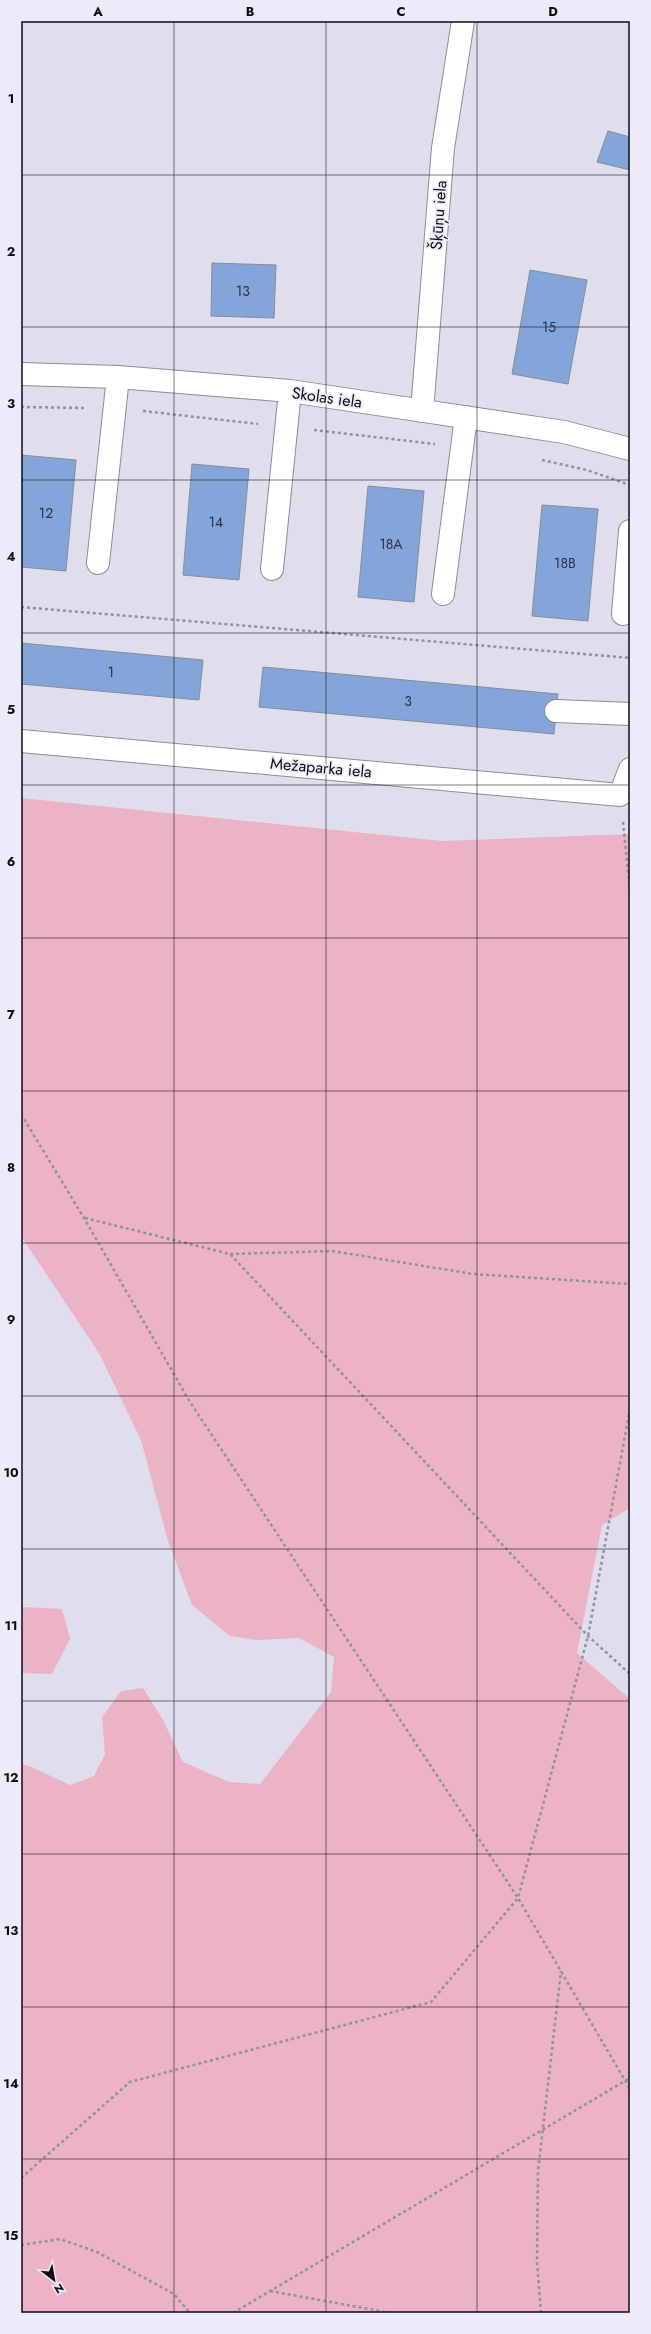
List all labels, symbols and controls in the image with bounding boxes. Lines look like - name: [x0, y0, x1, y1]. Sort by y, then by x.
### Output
- text: A: [92, 2, 103, 21]
- text: B: [246, 2, 255, 21]
- text: C: [396, 2, 406, 21]
- text: D: [548, 2, 558, 21]
- text: 1: [8, 89, 14, 108]
- street label: Šķūņu iela: [425, 180, 452, 251]
- text: 2: [7, 242, 15, 261]
- house number: 13: [236, 281, 250, 301]
- house number: 15: [542, 317, 556, 337]
- street label: Skolas iela: [290, 381, 364, 414]
- text: 3: [7, 394, 15, 413]
- house number: 12: [39, 503, 53, 523]
- house number: 14: [209, 512, 223, 532]
- house number: 18A: [380, 534, 403, 554]
- text: 4: [6, 547, 16, 566]
- house number: 18B: [554, 553, 576, 573]
- house number: 1: [108, 662, 114, 682]
- house number: 3: [404, 691, 412, 711]
- text: 5: [7, 700, 15, 719]
- street label: Mežaparka iela: [269, 752, 373, 783]
- text: 6: [7, 852, 16, 871]
- text: 7: [7, 1005, 15, 1024]
- text: 8: [7, 1158, 15, 1177]
- text: 9: [7, 1310, 16, 1329]
- text: 10: [3, 1463, 19, 1482]
- text: 11: [4, 1616, 18, 1635]
- text: 12: [3, 1768, 19, 1787]
- text: 13: [4, 1921, 18, 1940]
- text: 14: [3, 2074, 19, 2093]
- text: 15: [3, 2226, 19, 2245]
- north arrow: [34, 2260, 74, 2300]
- text: N: [51, 2279, 67, 2298]

